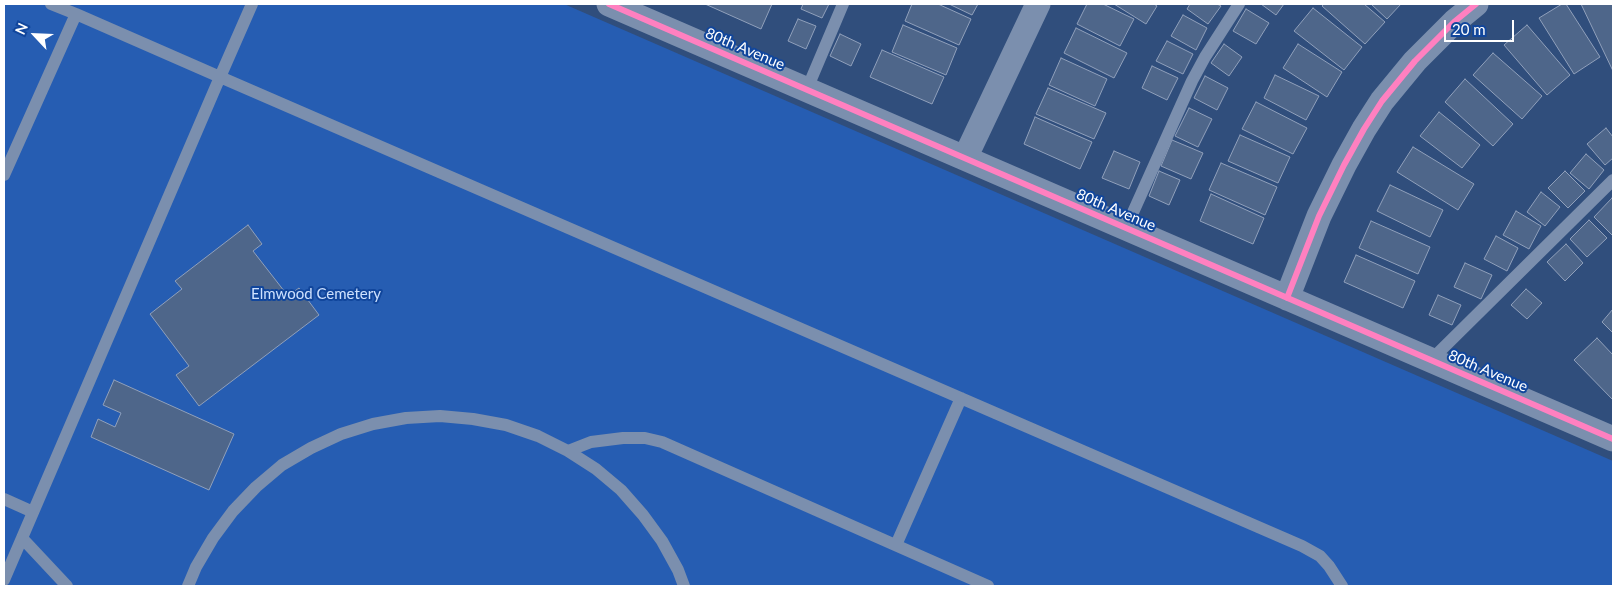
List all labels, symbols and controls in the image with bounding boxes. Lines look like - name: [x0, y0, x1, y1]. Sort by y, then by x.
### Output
- north arrow: [10, 10, 60, 60]
- scale bar: [1447, 10, 1517, 42]
- text: N: [11, 20, 31, 37]
- text: 20 m: [1452, 20, 1486, 38]
- street label: 80th Avenue: [703, 24, 787, 74]
- street label: 80th Avenue: [1074, 185, 1158, 235]
- park label: Elmwood Cemetery: [251, 285, 381, 303]
- street label: 80th Avenue: [1446, 346, 1530, 396]

